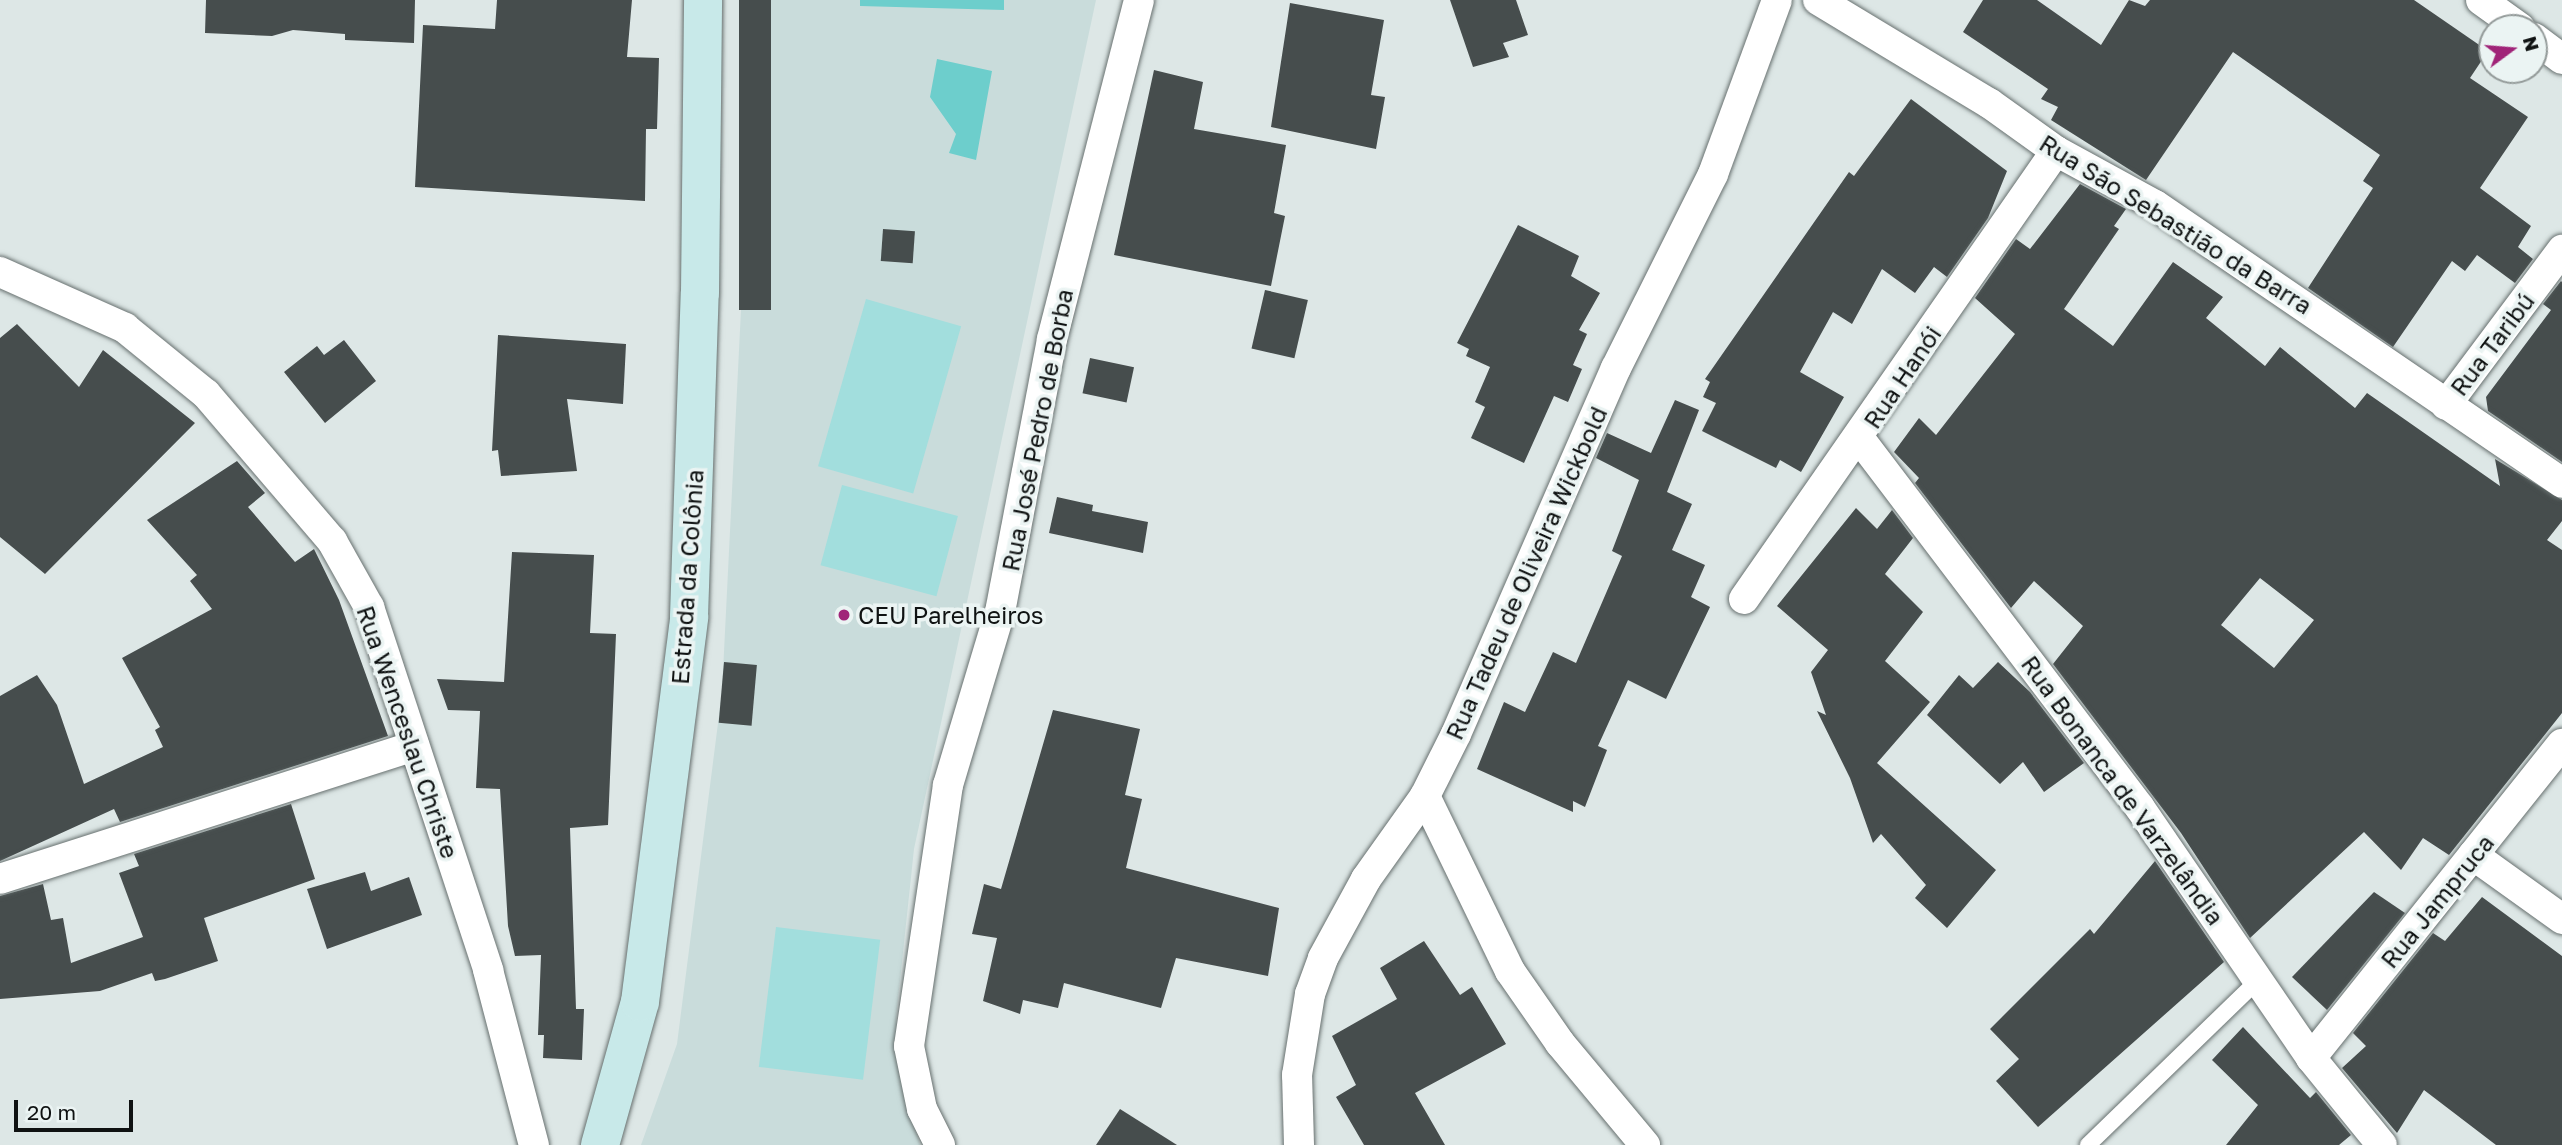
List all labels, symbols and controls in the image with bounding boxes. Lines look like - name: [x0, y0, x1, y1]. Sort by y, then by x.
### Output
- north arrow: [2478, 14, 2548, 84]
- text: N: [2519, 34, 2545, 54]
- street label: Rua São Sebastião da Barra: [2035, 128, 2317, 320]
- street label: Rua José Pedro de Borba: [996, 286, 1078, 574]
- street label: Rua Taribú: [2444, 287, 2540, 401]
- street label: Rua Hanói: [1857, 320, 1947, 434]
- street label: Rua Tadeu de Oliveira Wickbold: [1439, 402, 1613, 744]
- street label: Estrada da Colônia: [665, 468, 709, 686]
- place label: CEU Parelheiros: [858, 601, 1044, 629]
- street label: Rua Wenceslau Christe: [351, 602, 465, 862]
- marker: CEU Parelheiros: [836, 607, 852, 623]
- street label: Rua Bonanca de Varzelândia: [2016, 650, 2230, 930]
- street label: Rua Jampruca: [2374, 828, 2500, 974]
- scale bar: [18, 1086, 136, 1130]
- text: 20 m: [27, 1099, 76, 1125]

